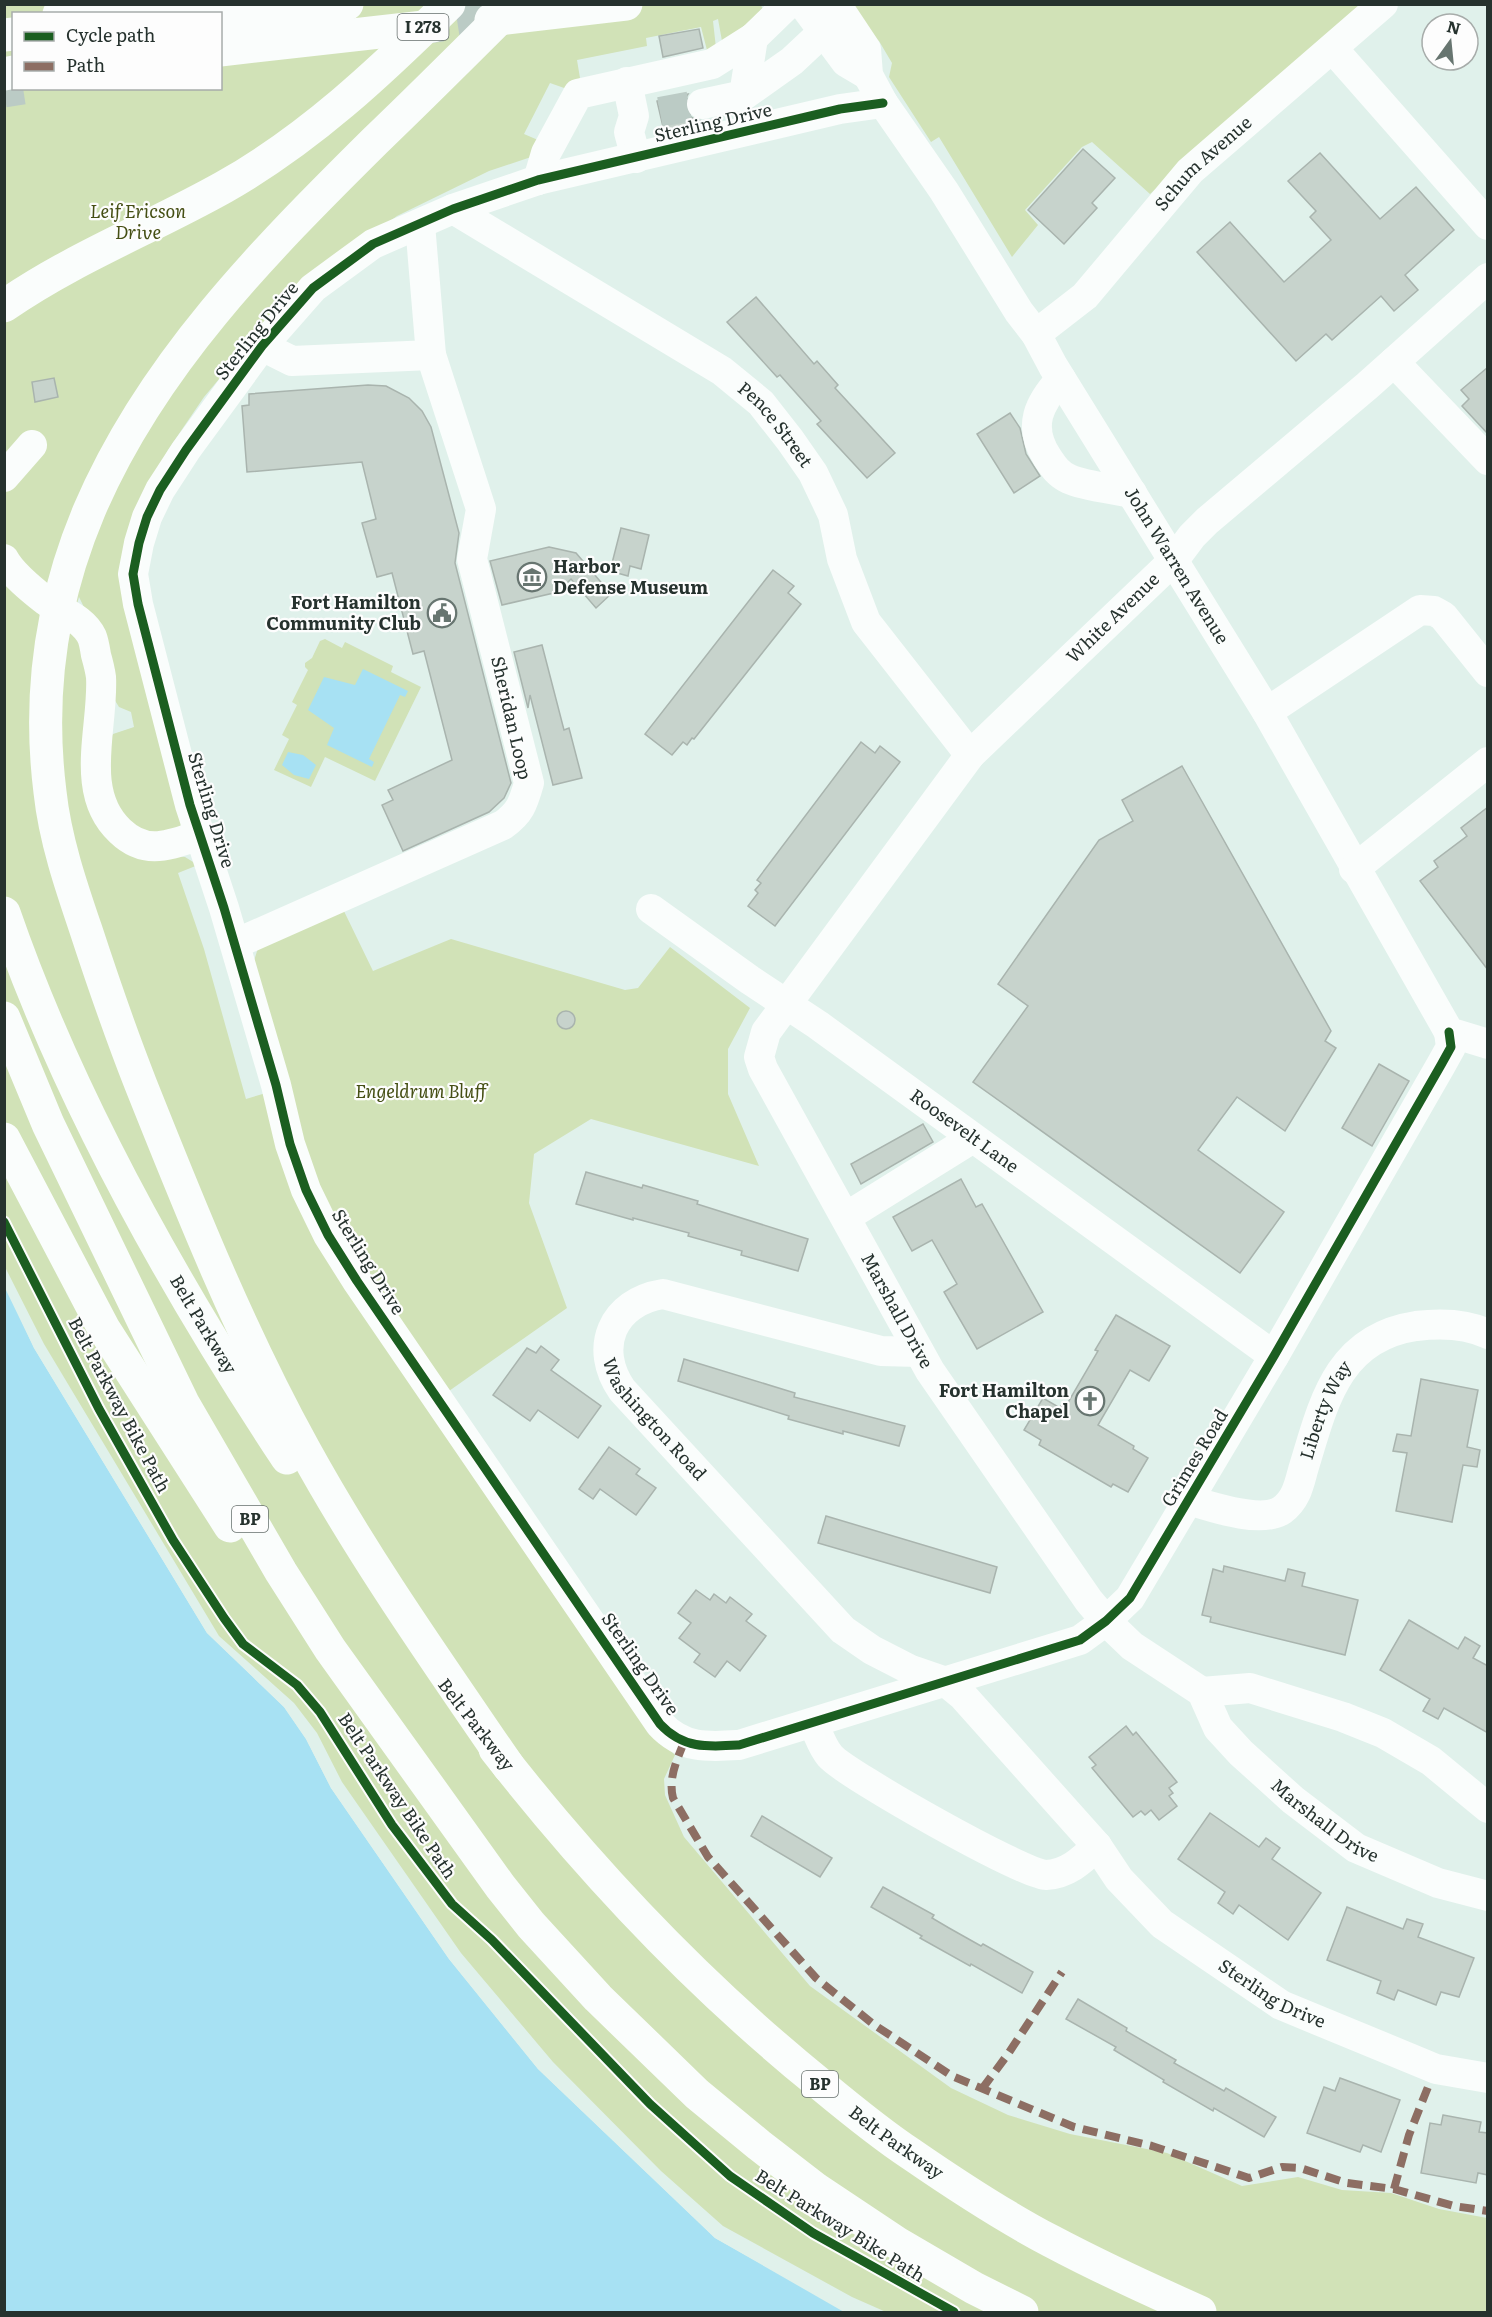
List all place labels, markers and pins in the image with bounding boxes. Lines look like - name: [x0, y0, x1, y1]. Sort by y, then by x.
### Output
- place label: Harbor Defense Museum: [553, 552, 708, 600]
- museum icon: Harbor Defense Museum: [516, 561, 548, 593]
- place label: Fort Hamilton Community Club: [266, 588, 421, 636]
- public building icon: Fort Hamilton Community Club: [426, 597, 458, 629]
- place label: Fort Hamilton Chapel: [939, 1376, 1069, 1424]
- church icon: Fort Hamilton Chapel: [1074, 1385, 1106, 1417]

